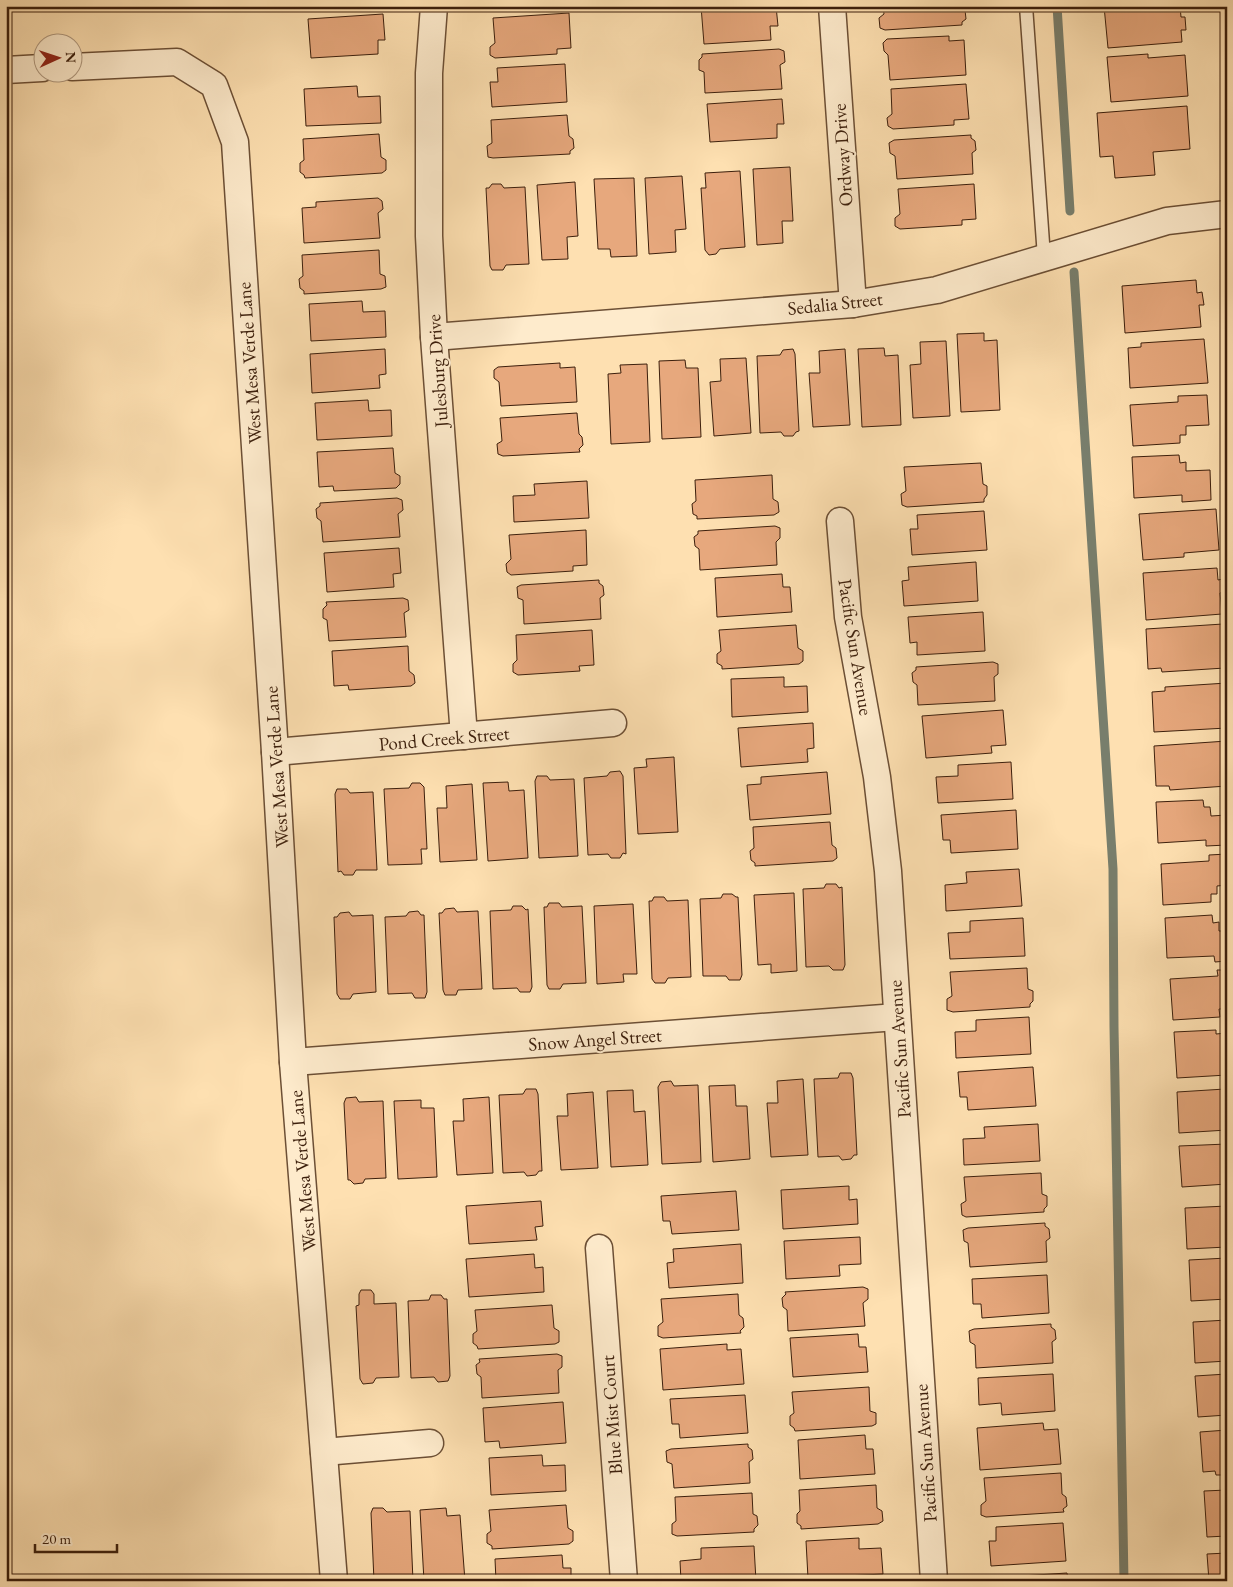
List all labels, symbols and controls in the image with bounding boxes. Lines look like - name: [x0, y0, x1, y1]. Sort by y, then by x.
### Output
- north arrow: [32, 32, 82, 82]
- text: N: [62, 51, 80, 64]
- street label: Ordway Drive: [826, 103, 859, 207]
- street label: West Mesa Verde Lane: [231, 281, 268, 445]
- street label: Sedalia Street: [786, 286, 884, 321]
- street label: Julesburg Drive: [421, 314, 454, 430]
- street label: Pacific Sun Avenue: [832, 577, 879, 717]
- street label: West Mesa Verde Lane: [258, 685, 295, 849]
- street label: Pond Creek Street: [378, 720, 511, 757]
- street label: Pacific Sun Avenue: [882, 979, 917, 1119]
- street label: Snow Angel Street: [527, 1022, 663, 1057]
- street label: West Mesa Verde Lane: [283, 1089, 322, 1253]
- street label: Blue Mist Court: [595, 1354, 628, 1476]
- street label: Pacific Sun Avenue: [908, 1383, 943, 1523]
- scale bar: [35, 1522, 118, 1554]
- text: 20 m: [42, 1529, 71, 1548]

